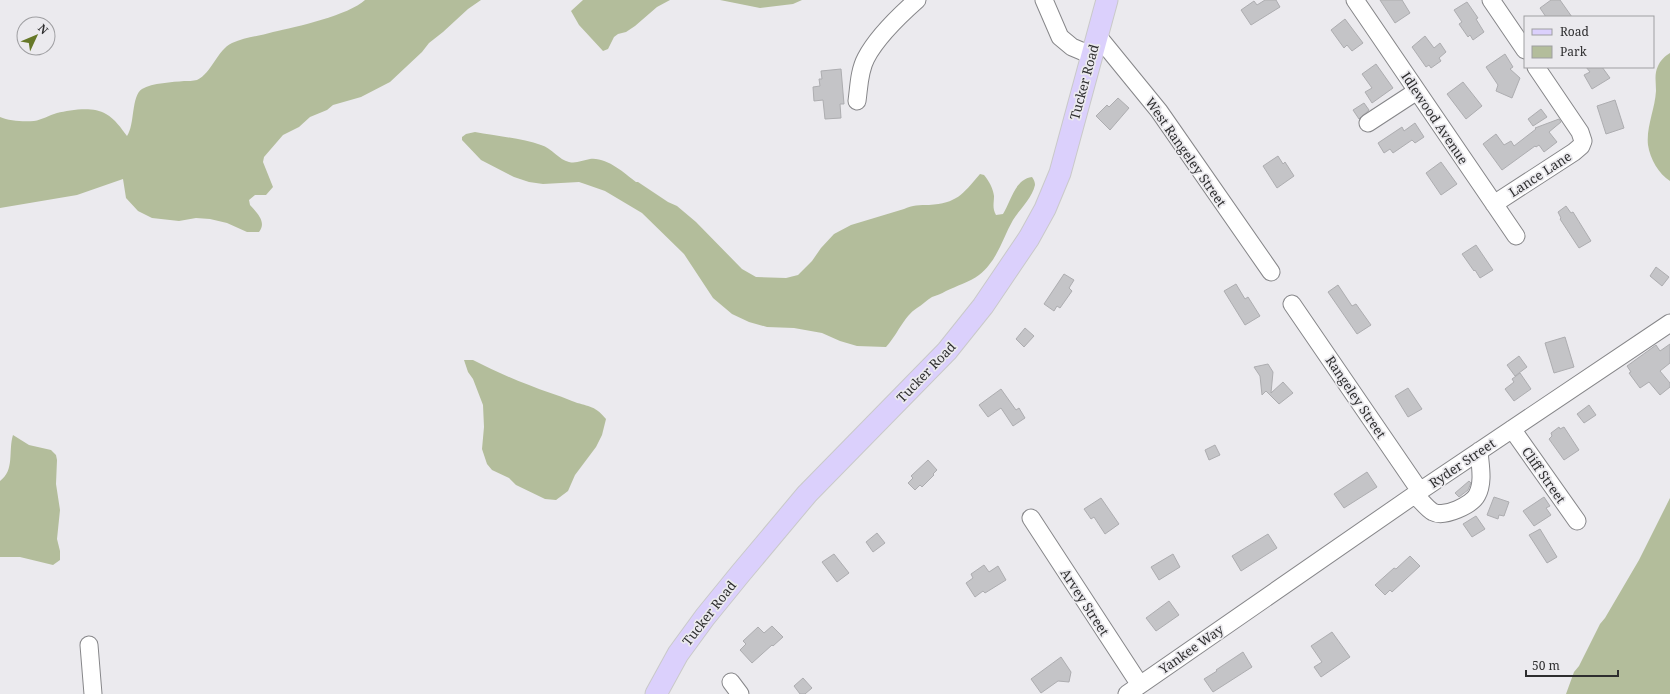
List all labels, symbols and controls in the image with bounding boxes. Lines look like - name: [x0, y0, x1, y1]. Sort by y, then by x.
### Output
- north arrow: [16, 16, 56, 56]
- legend: [1524, 16, 1654, 68]
- text: N: [35, 20, 52, 37]
- text: Road: [1560, 23, 1590, 40]
- street label: Tucker Road: [1065, 42, 1103, 122]
- text: Park: [1560, 43, 1588, 60]
- street label: Idlewood Avenue: [1397, 68, 1473, 168]
- street label: West Rangeley Street: [1141, 94, 1231, 211]
- street label: Lance Lane: [1505, 147, 1575, 201]
- street label: Tucker Road: [893, 338, 959, 406]
- street label: Rangeley Street: [1322, 352, 1391, 442]
- street label: Ryder Street: [1425, 434, 1499, 492]
- street label: Cliff Street: [1518, 443, 1570, 507]
- street label: Arvey Street: [1057, 565, 1114, 639]
- street label: Tucker Road: [678, 577, 740, 649]
- street label: Yankee Way: [1154, 620, 1227, 678]
- scale bar: [1526, 652, 1618, 678]
- text: 50 m: [1532, 657, 1560, 674]

